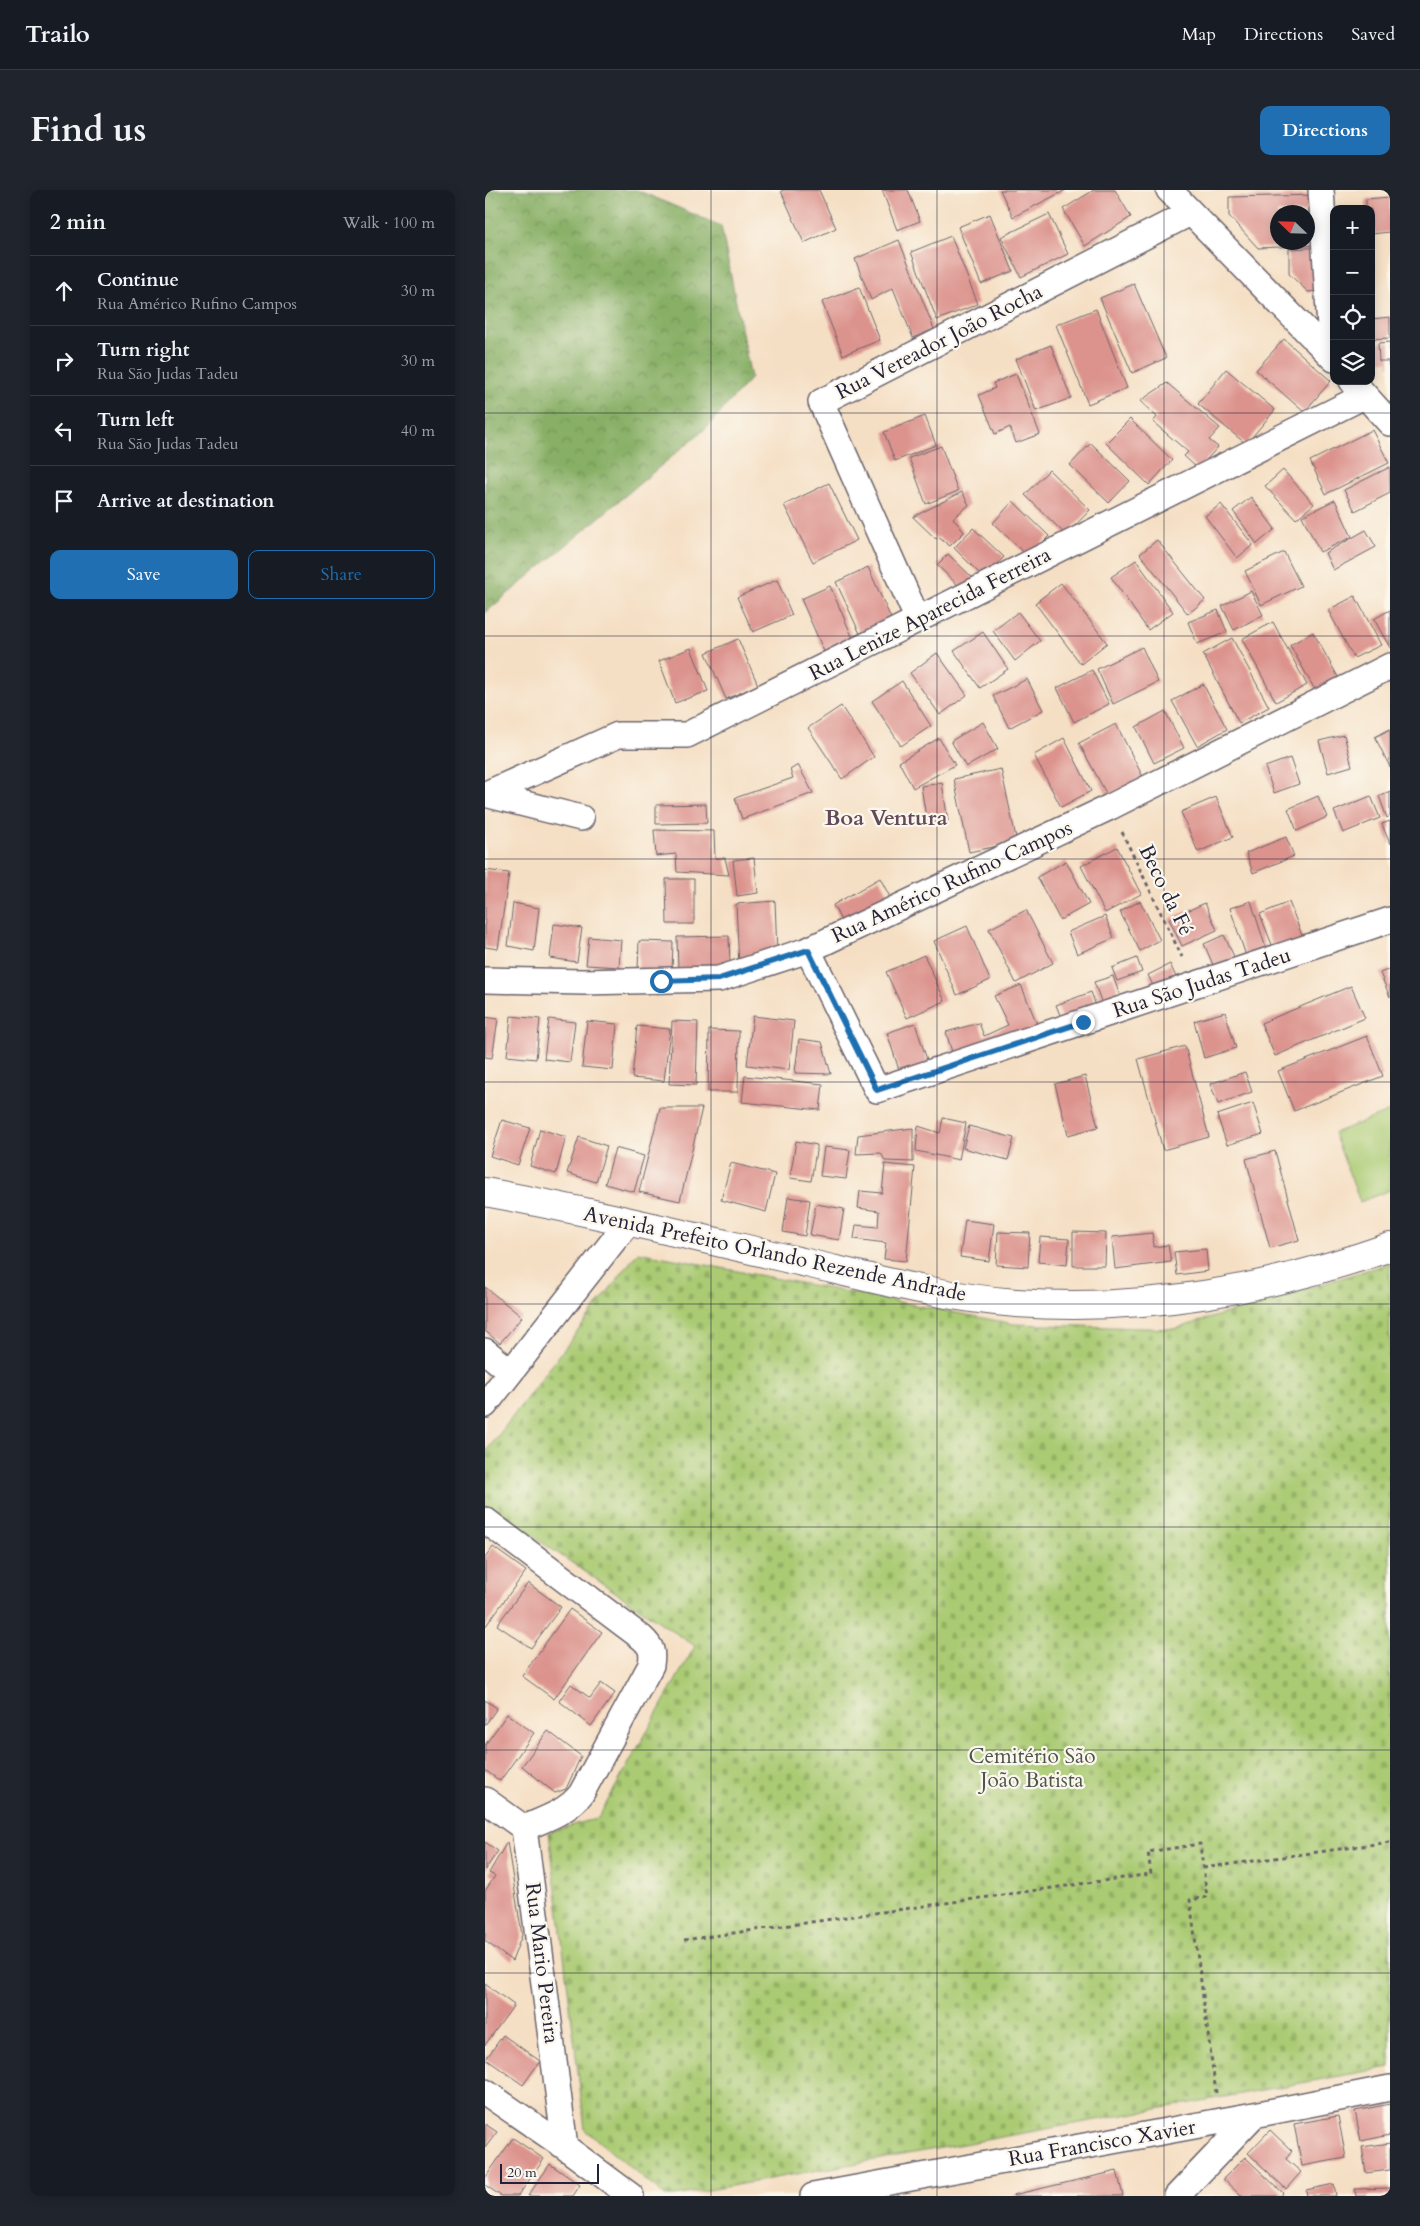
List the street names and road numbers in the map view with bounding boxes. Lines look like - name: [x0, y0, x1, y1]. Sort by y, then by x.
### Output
- street label: Rua Vereador João Rocha: [831, 277, 1047, 407]
- street label: Rua Lenize Aparecida Ferreira: [804, 540, 1056, 688]
- street label: Rua Américo Rufino Campos: [827, 813, 1077, 951]
- street label: Beco da Fé: [1132, 840, 1200, 940]
- street label: Rua São Judas Tadeu: [1109, 941, 1295, 1025]
- street label: Avenida Prefeito Orlando Rezende Andrade: [581, 1199, 969, 1309]
- street label: Rua Mario Pereira: [518, 1881, 566, 2045]
- street label: Rua Francisco Xavier: [1006, 2112, 1198, 2174]

